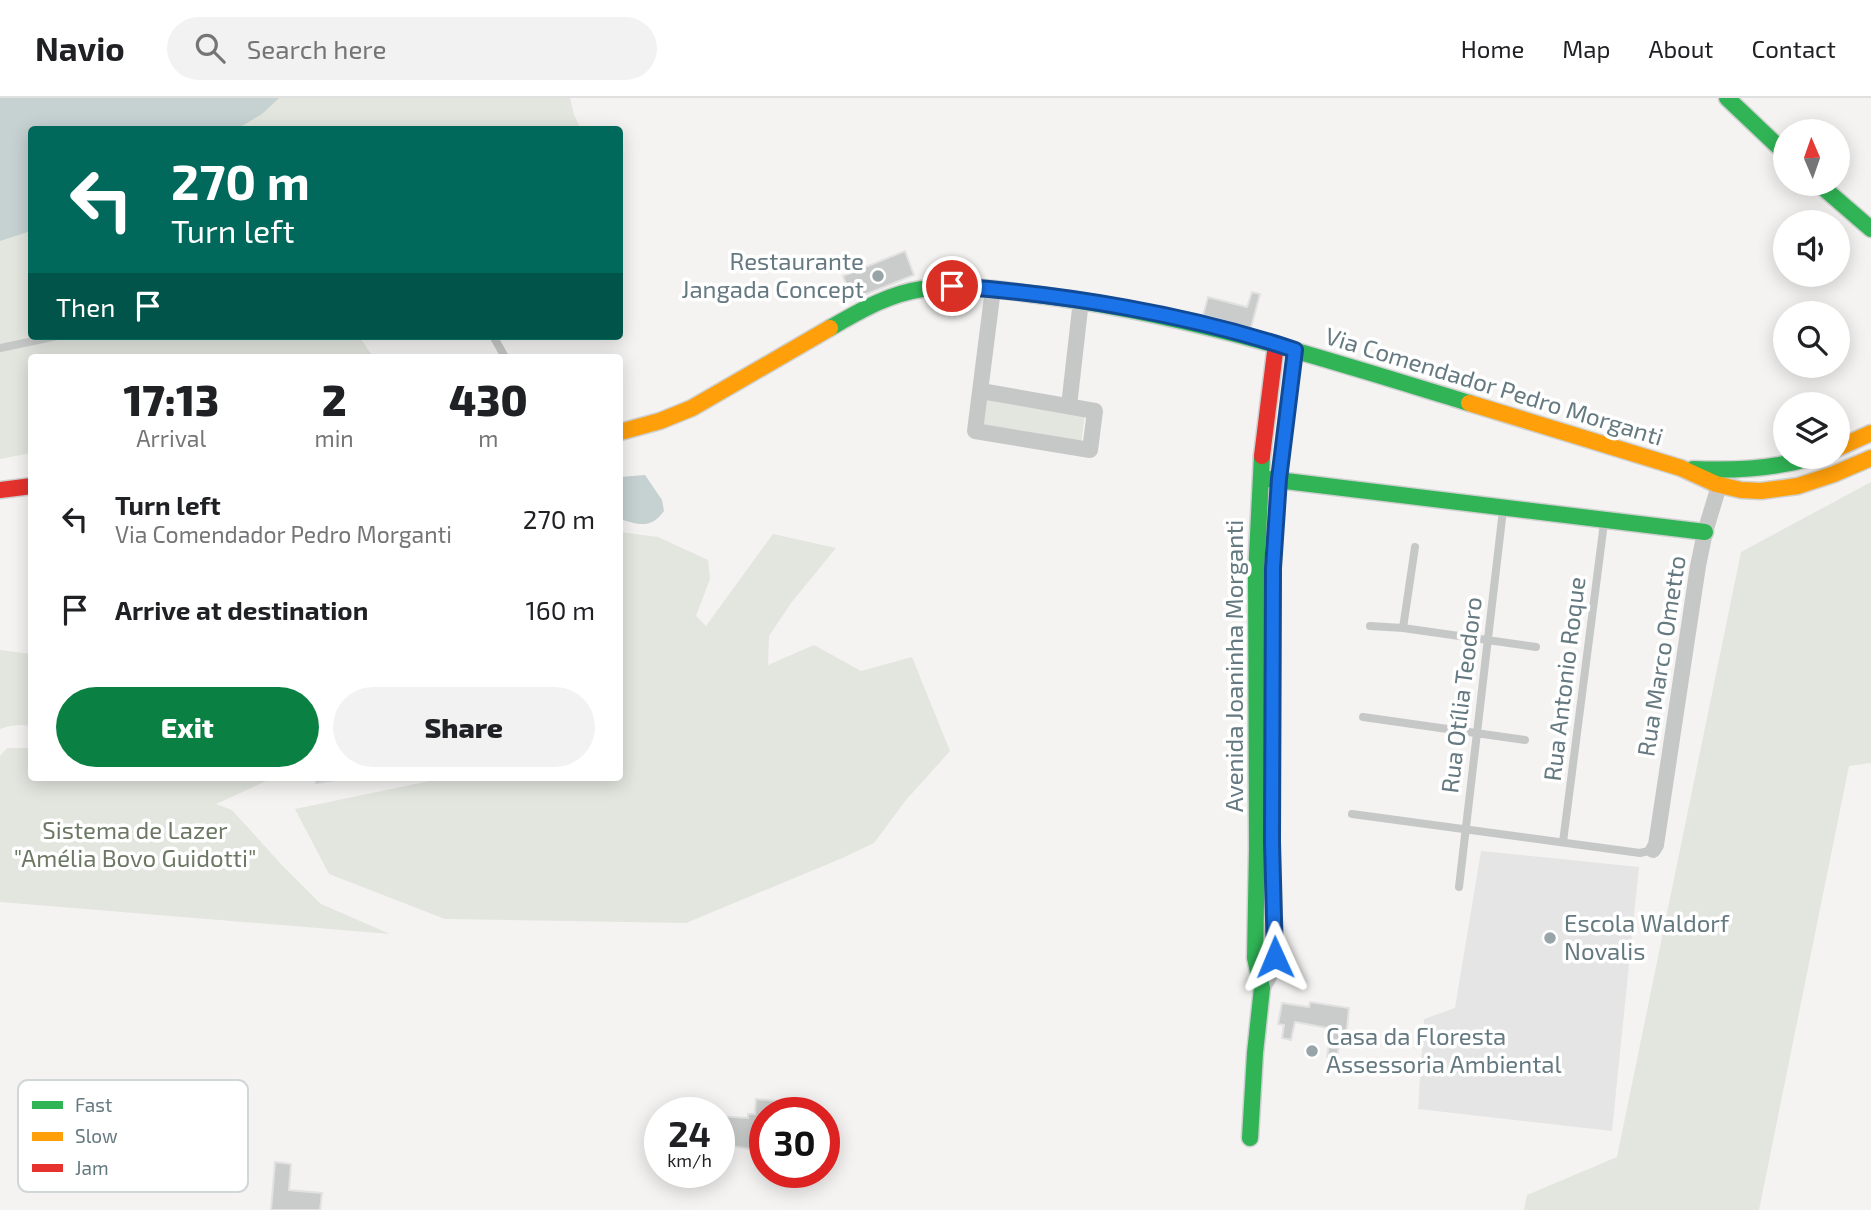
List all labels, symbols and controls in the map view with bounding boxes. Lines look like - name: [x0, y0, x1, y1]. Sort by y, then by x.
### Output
- search box: [167, 17, 657, 80]
- text: Navio: [35, 28, 125, 68]
- icon: search: [191, 29, 229, 67]
- text: Search here: [247, 33, 386, 64]
- text: Home: [1461, 34, 1524, 63]
- text: Map: [1562, 34, 1610, 63]
- text: About: [1648, 34, 1714, 63]
- text: Contact: [1752, 34, 1836, 63]
- north arrow: [1773, 119, 1850, 196]
- map controls: [1773, 119, 1850, 469]
- text: 270 m: [171, 151, 310, 210]
- icon: left: [56, 154, 147, 245]
- button: sound: [1773, 210, 1850, 287]
- text: Turn left: [171, 211, 295, 249]
- place label: Restaurante Jangada Concept: [681, 246, 864, 303]
- pin: [922, 256, 982, 316]
- icon: arrive: [933, 267, 971, 305]
- marker: Restaurante Jangada Concept: [870, 268, 886, 284]
- icon: arrive: [129, 287, 167, 325]
- text: Then: [56, 291, 115, 322]
- button: search: [1773, 301, 1850, 378]
- street label: Via Comendador Pedro Morganti: [1322, 320, 1667, 451]
- text: 17:13: [123, 374, 219, 424]
- text: 2: [322, 374, 347, 424]
- text: 430: [449, 374, 528, 424]
- button: layers: [1773, 392, 1850, 469]
- text: Arrival: [136, 424, 206, 452]
- text: min: [315, 424, 354, 452]
- text: m: [478, 424, 498, 452]
- text: Turn left: [115, 489, 221, 520]
- icon: left: [56, 500, 94, 538]
- text: 270 m: [523, 503, 595, 534]
- text: Via Comendador Pedro Morganti: [115, 520, 452, 548]
- street label: Avenida Joaninha Morganti: [1219, 520, 1248, 812]
- street label: Rua Marco Ometto: [1630, 553, 1691, 758]
- street label: Rua Antonio Roque: [1537, 575, 1590, 783]
- icon: arrive: [56, 591, 94, 629]
- text: Arrive at destination: [115, 594, 368, 625]
- text: 160 m: [526, 594, 595, 625]
- street label: Rua Otília Teodoro: [1434, 595, 1487, 795]
- button: Exit: [56, 687, 319, 767]
- button: Share: [333, 687, 595, 767]
- park label: Sistema de Lazer "Amélia Bovo Guidotti": [14, 815, 256, 872]
- place label: Escola Waldorf Novalis: [1564, 908, 1730, 965]
- position arrow: [1238, 920, 1312, 994]
- marker: Escola Waldorf Novalis: [1542, 930, 1558, 946]
- place label: Casa da Floresta Assessoria Ambiental: [1326, 1021, 1562, 1078]
- marker: Casa da Floresta Assessoria Ambiental: [1304, 1043, 1320, 1059]
- legend: [18, 1080, 248, 1192]
- text: Fast: [75, 1093, 112, 1116]
- speed limit sign: 30: [749, 1097, 840, 1188]
- text: 24: [668, 1112, 711, 1154]
- text: Slow: [75, 1124, 118, 1147]
- text: km/h: [667, 1149, 712, 1171]
- text: Jam: [75, 1156, 109, 1179]

